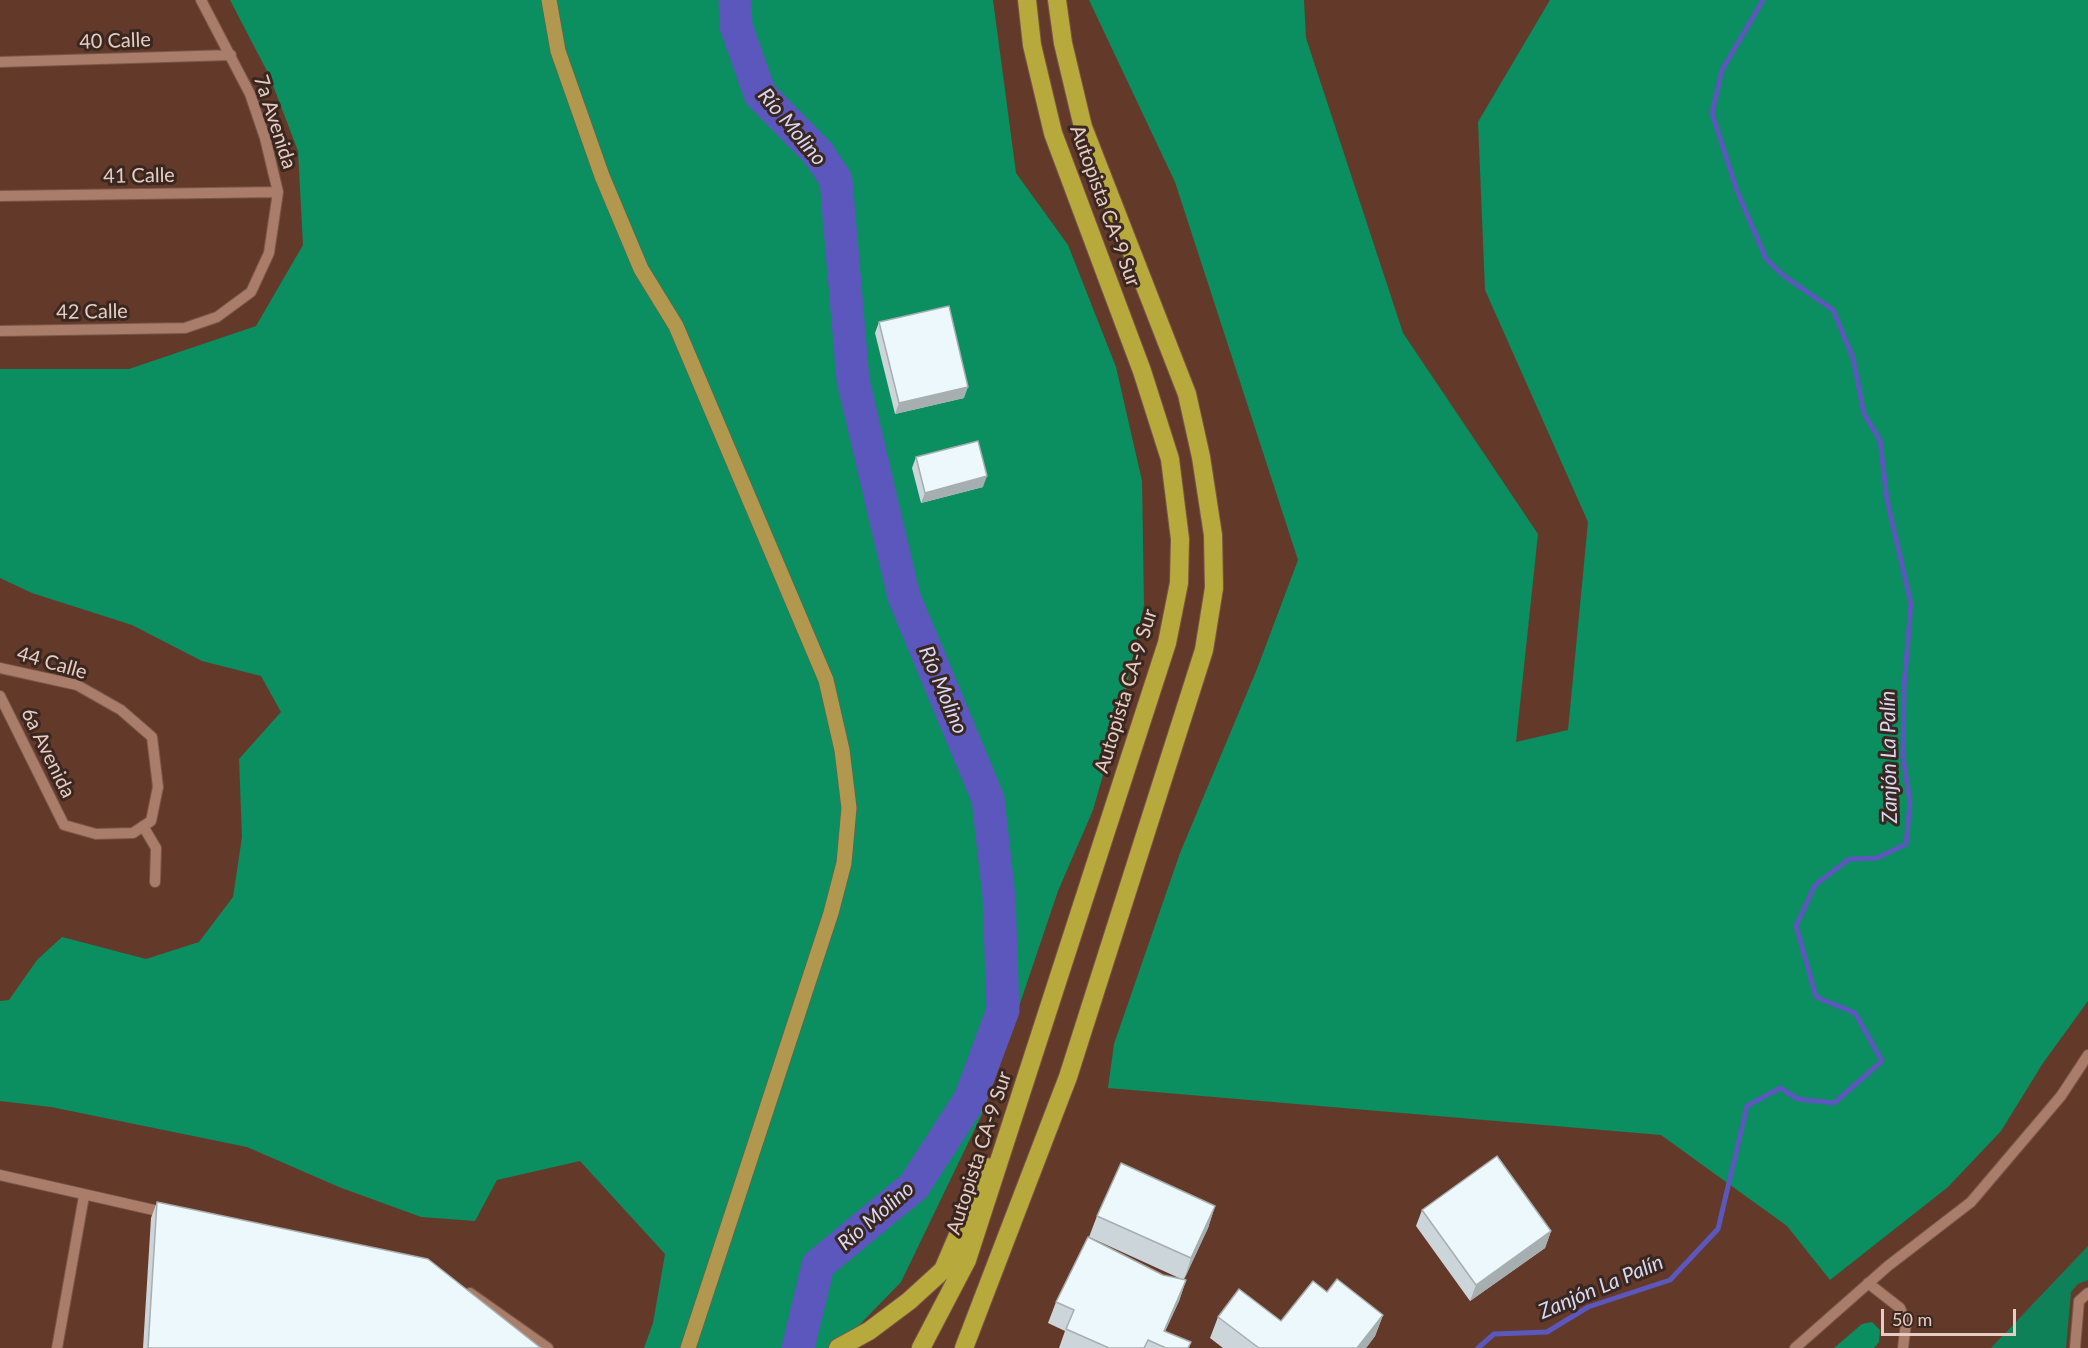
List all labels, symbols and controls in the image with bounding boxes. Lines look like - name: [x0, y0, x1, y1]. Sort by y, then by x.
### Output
- street label: 40 Calle: [79, 28, 151, 54]
- street label: 7a Avenida: [249, 72, 301, 172]
- water label: Río Molino: [752, 83, 832, 171]
- street label: Autopista CA-9 Sur: [1065, 122, 1145, 290]
- street label: 41 Calle: [103, 163, 175, 189]
- street label: 42 Calle: [56, 299, 128, 325]
- street label: Autopista CA-9 Sur: [1090, 606, 1162, 776]
- street label: 44 Calle: [14, 642, 90, 684]
- water label: Río Molino: [913, 642, 973, 738]
- water label: Zanjón La Palín: [1875, 690, 1903, 824]
- street label: 6a Avenida: [16, 704, 80, 802]
- street label: Autopista CA-9 Sur: [941, 1068, 1017, 1238]
- water label: Río Molino: [833, 1176, 919, 1256]
- water label: Zanjón La Palín: [1535, 1249, 1667, 1325]
- scale bar: [1884, 1297, 2019, 1335]
- text: 50 m: [1892, 1308, 1932, 1330]

